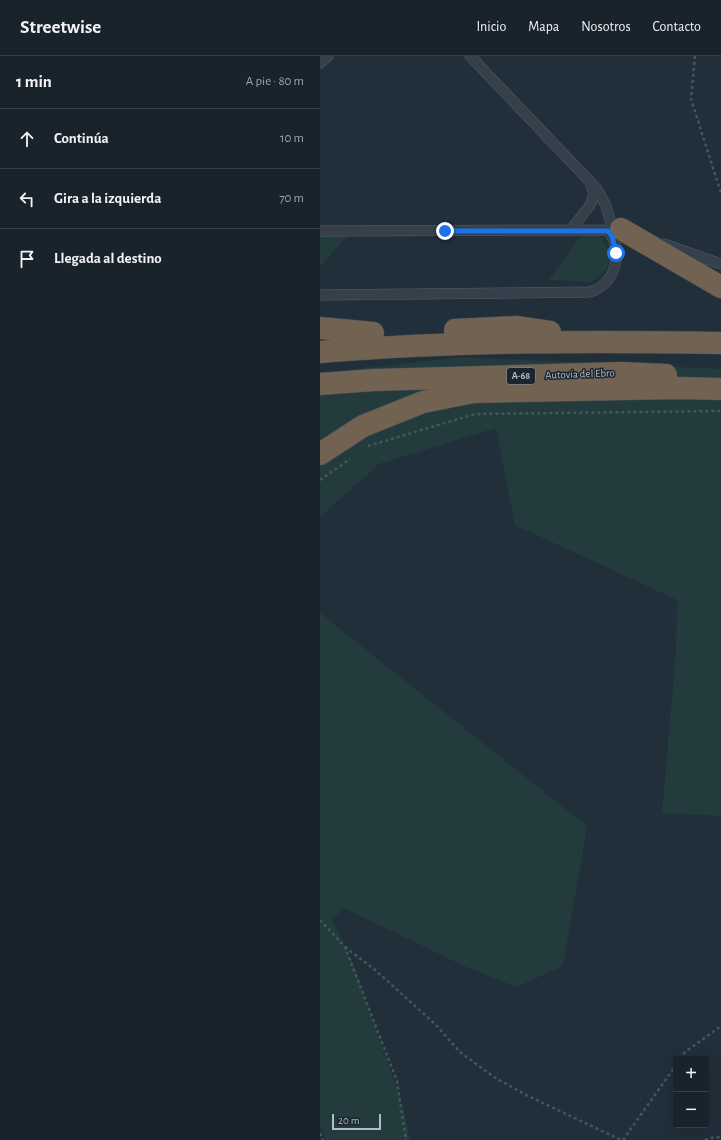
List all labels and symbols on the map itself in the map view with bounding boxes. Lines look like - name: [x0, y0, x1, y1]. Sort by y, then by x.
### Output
- route end: [436, 222, 454, 240]
- route start: [607, 244, 625, 262]
- street label: Autovía del Ebro: [545, 367, 615, 381]
- road number: A-68: [507, 368, 535, 384]
- scale bar: [332, 1112, 381, 1131]

